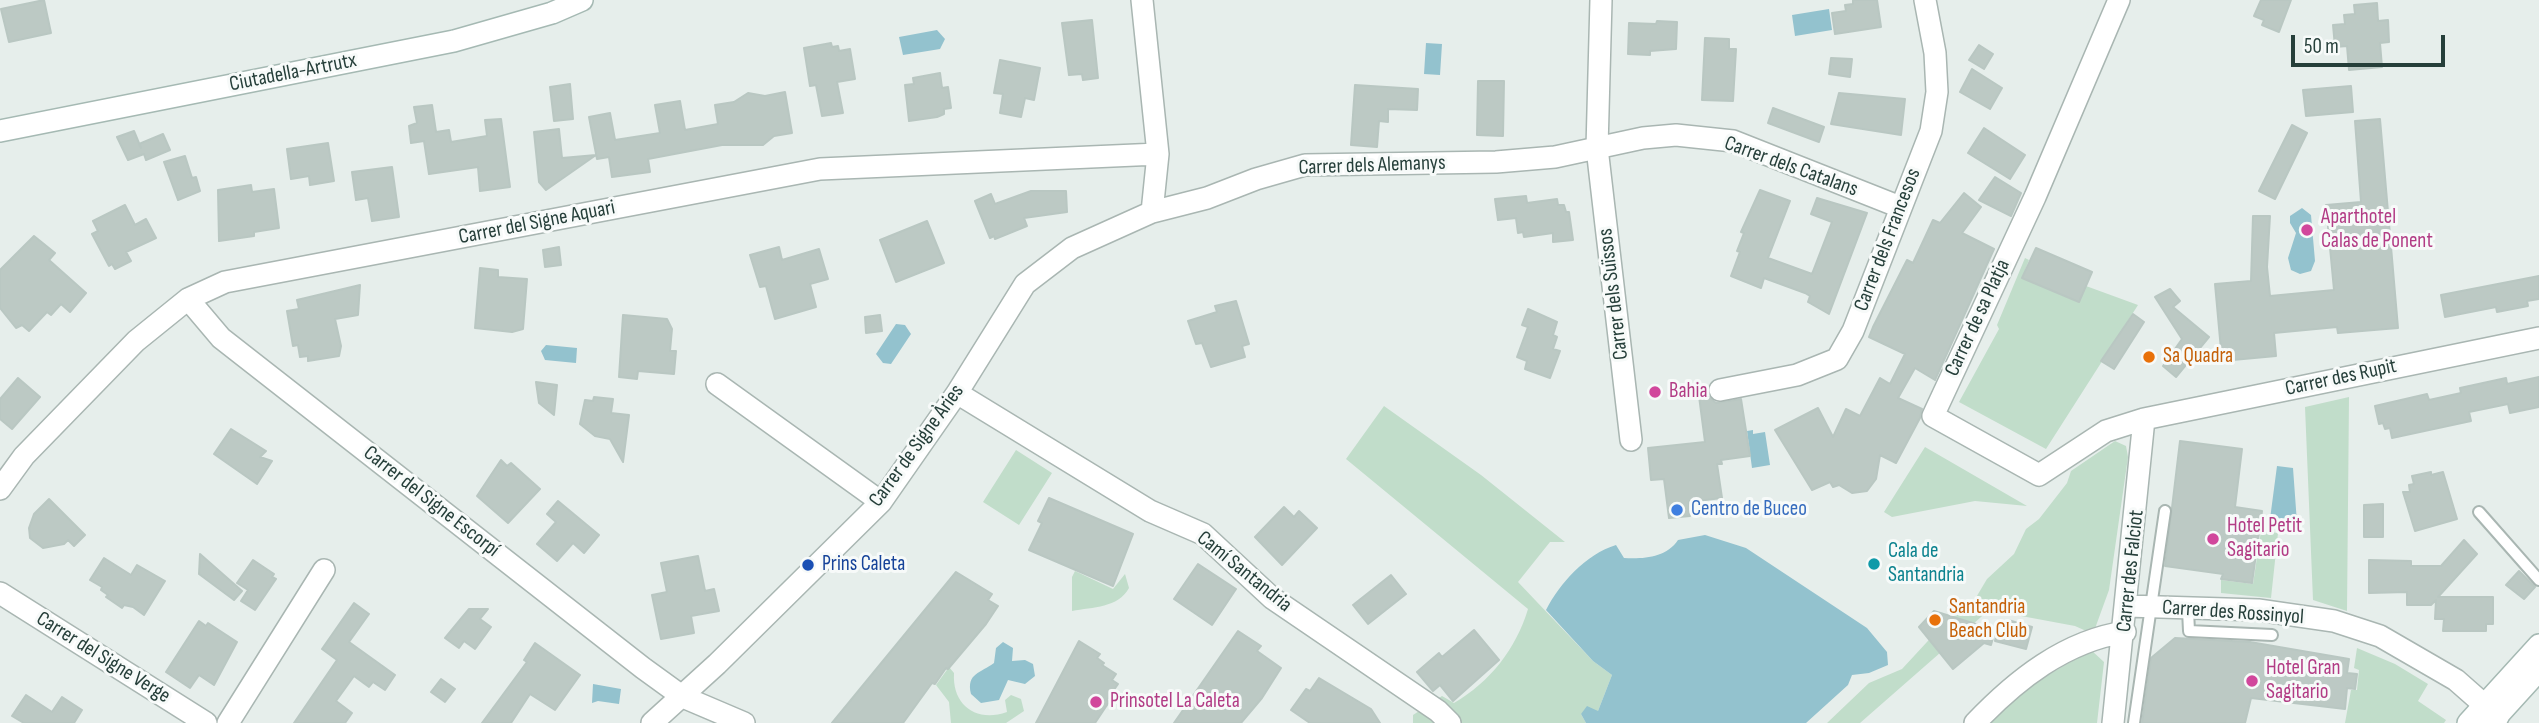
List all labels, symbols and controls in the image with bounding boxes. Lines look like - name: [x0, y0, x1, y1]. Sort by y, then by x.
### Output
- scale bar: [2294, 21, 2448, 65]
- text: 50 m: [2304, 34, 2339, 59]
- street label: Ciutadella-Artrutx: [227, 48, 359, 98]
- street label: Carrer dels Catalans: [1721, 131, 1861, 203]
- street label: Carrer dels Alemanys: [1298, 151, 1446, 181]
- street label: Carrer dels Francesos: [1849, 165, 1927, 315]
- street label: Carrer del Signe Aquari: [457, 195, 617, 251]
- place label: Aparthotel Calas de Ponent: [2321, 205, 2433, 255]
- marker: Aparthotel Calas de Ponent: [2299, 222, 2315, 238]
- street label: Carrer dels Suïssos: [1593, 227, 1635, 361]
- street label: Carrer de sa Platja: [1940, 256, 2016, 380]
- place label: Sa Quadra: [2163, 344, 2233, 370]
- marker: Sa Quadra: [2141, 349, 2157, 365]
- street label: Carrer des Rupit: [2283, 354, 2399, 402]
- place label: Bahia: [1669, 379, 1707, 405]
- street label: Carrer de Signe Àries: [864, 380, 970, 512]
- marker: Bahia: [1647, 384, 1663, 400]
- street label: Carrer del Signe Escorpí: [358, 441, 504, 563]
- place label: Centro de Buceo: [1691, 497, 1807, 523]
- marker: Centro de Buceo: [1669, 502, 1685, 518]
- street label: Carrer des Falciot: [2112, 509, 2150, 633]
- place label: Hotel Petit Sagitario: [2227, 514, 2302, 564]
- street label: Camí Santandria: [1191, 526, 1297, 618]
- marker: Hotel Petit Sagitario: [2205, 531, 2221, 547]
- place label: Cala de Santandria: [1888, 539, 1964, 589]
- place label: Prins Caleta: [822, 552, 905, 578]
- marker: Cala de Santandria: [1866, 556, 1882, 572]
- marker: Prins Caleta: [800, 557, 816, 573]
- place label: Santandria Beach Club: [1949, 595, 2027, 645]
- street label: Carrer des Rossinyol: [2161, 595, 2305, 631]
- street label: Carrer del Signe Verge: [31, 607, 175, 709]
- marker: Santandria Beach Club: [1927, 612, 1943, 628]
- place label: Hotel Gran Sagitario: [2266, 656, 2341, 706]
- marker: Hotel Gran Sagitario: [2244, 673, 2260, 689]
- place label: Prinsotel La Caleta: [1110, 689, 1240, 715]
- marker: Prinsotel La Caleta: [1088, 694, 1104, 710]

